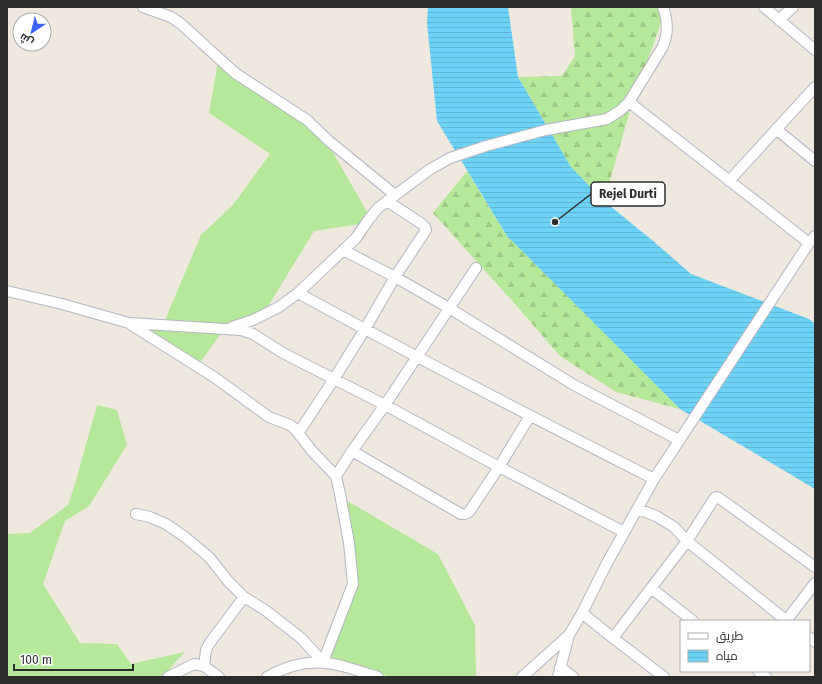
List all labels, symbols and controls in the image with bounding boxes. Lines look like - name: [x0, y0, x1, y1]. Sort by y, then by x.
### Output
- north arrow: [12, 12, 52, 52]
- text: ش: [17, 30, 36, 49]
- callout: Rejel Durti: [591, 182, 665, 206]
- text: Rejel Durti: [599, 187, 657, 201]
- legend: [680, 620, 810, 672]
- text: طريق: [716, 629, 744, 643]
- scale bar: [14, 646, 133, 672]
- text: مياه: [716, 649, 738, 663]
- text: 100 m: [20, 653, 52, 667]

